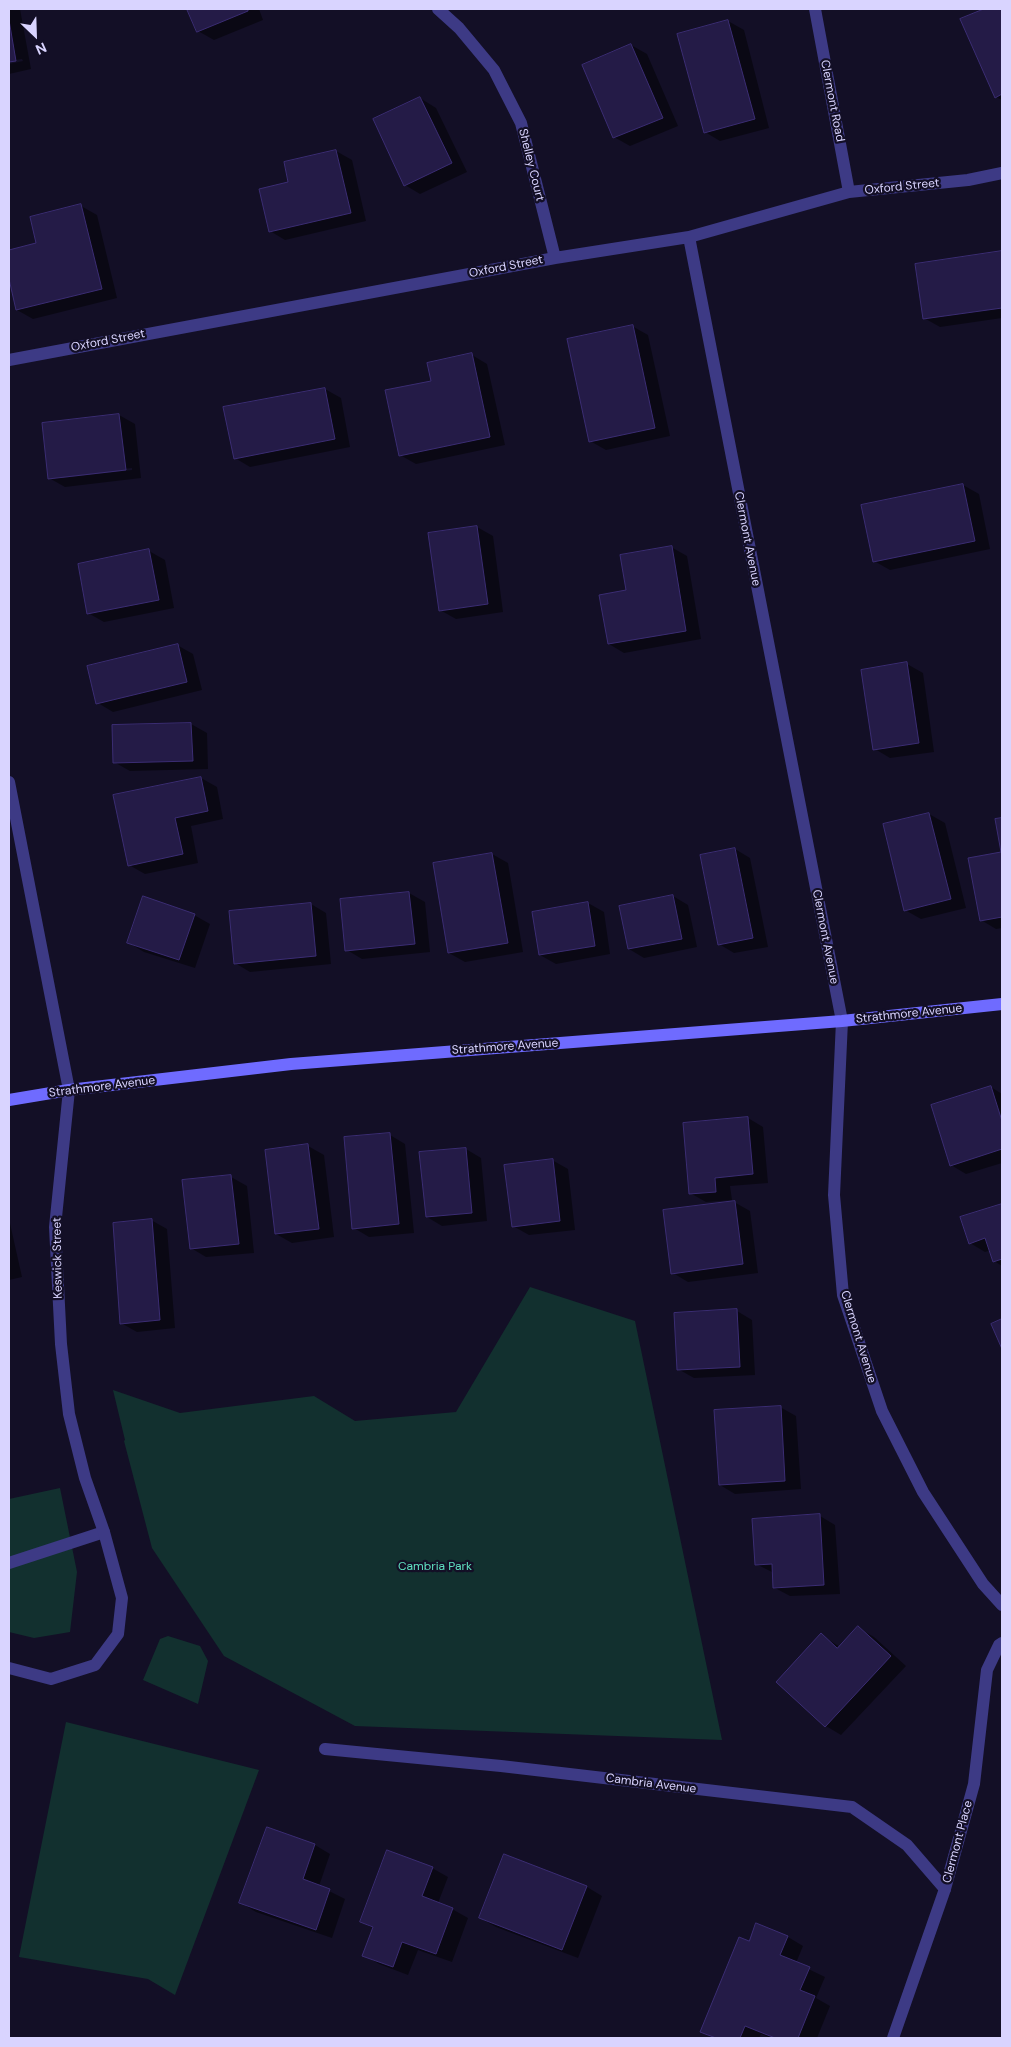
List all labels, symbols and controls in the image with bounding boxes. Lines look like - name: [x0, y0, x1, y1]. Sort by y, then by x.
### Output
- north arrow: [10, 10, 60, 60]
- text: N: [33, 38, 49, 59]
- street label: Clermont Road: [817, 59, 847, 143]
- street label: Shelley Court: [515, 127, 547, 203]
- street label: Oxford Street: [864, 176, 940, 198]
- street label: Oxford Street: [468, 253, 544, 281]
- street label: Oxford Street: [70, 327, 146, 355]
- street label: Clermont Avenue: [731, 491, 763, 587]
- street label: Clermont Avenue: [809, 889, 841, 985]
- street label: Strathmore Avenue: [855, 1001, 963, 1027]
- street label: Strathmore Avenue: [451, 1036, 559, 1058]
- street label: Strathmore Avenue: [48, 1073, 156, 1101]
- street label: Keswick Street: [50, 1217, 66, 1299]
- street label: Clermont Avenue: [837, 1289, 879, 1385]
- park label: Cambria Park: [398, 1560, 472, 1574]
- street label: Cambria Avenue: [605, 1771, 697, 1797]
- street label: Clermont Place: [940, 1799, 976, 1885]

